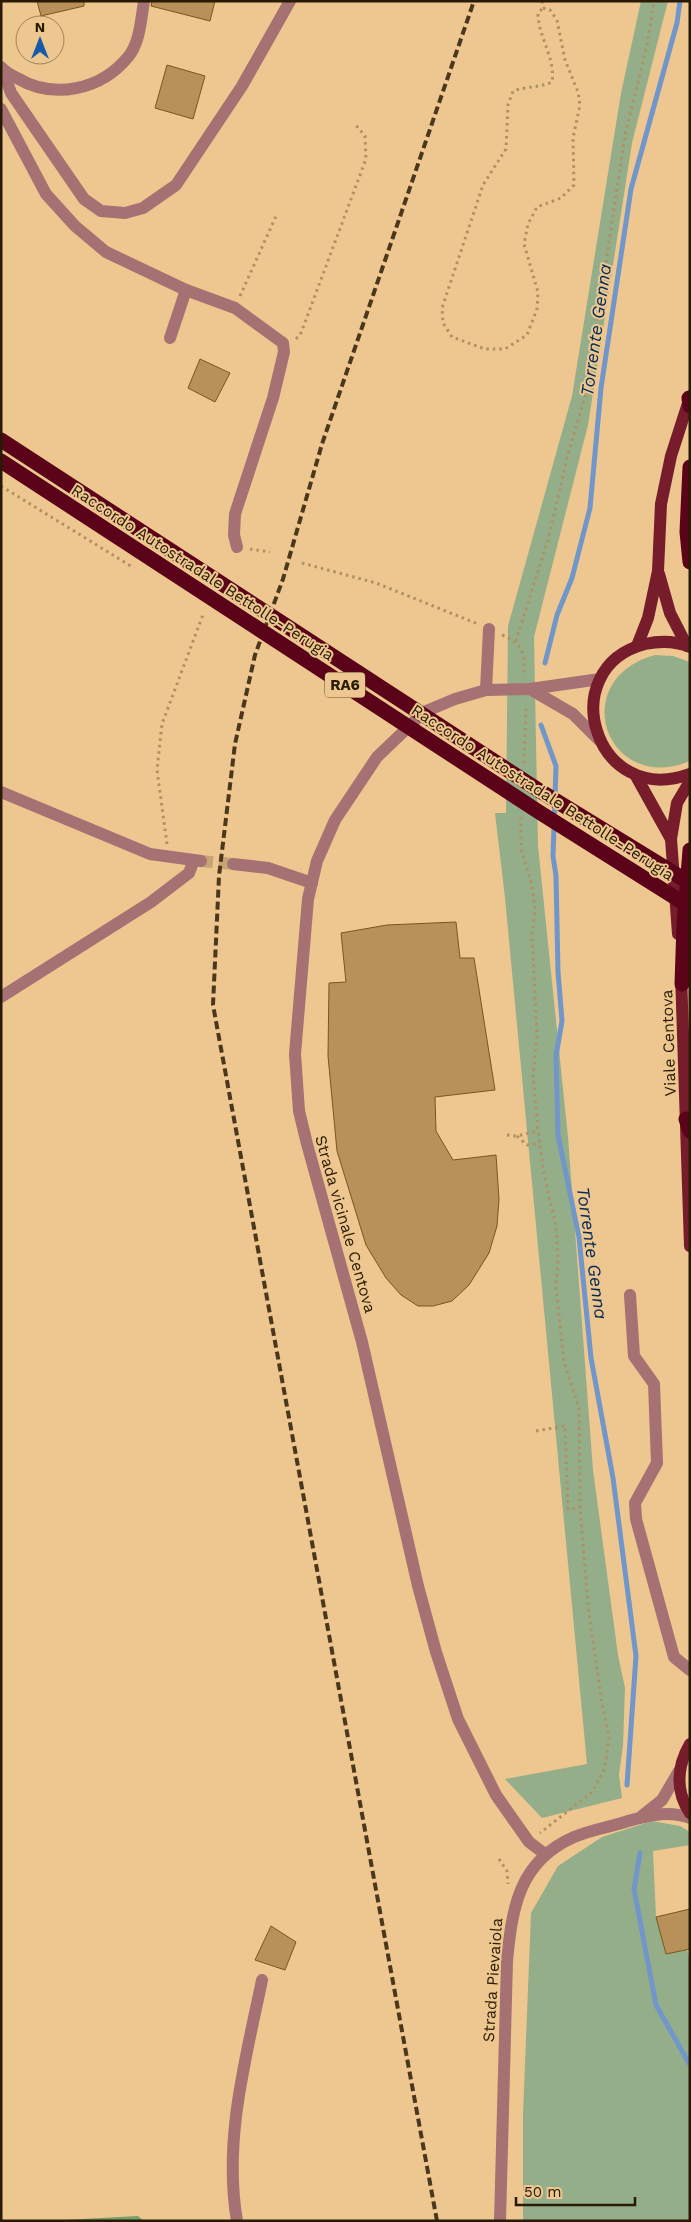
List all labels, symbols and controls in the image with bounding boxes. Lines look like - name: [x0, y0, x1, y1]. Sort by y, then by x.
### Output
- north arrow: [15, 15, 65, 65]
- text: N: [35, 19, 45, 35]
- water label: Torrente Genna: [576, 262, 615, 398]
- street label: Raccordo Autostradale Bettolle-Perugia: [68, 480, 338, 665]
- road number: RA6: [325, 672, 365, 698]
- street label: Raccordo Autostradale Bettolle-Perugia: [408, 700, 678, 885]
- street label: Viale Centova: [657, 989, 680, 1097]
- street label: Strada vicinale Centova: [311, 1133, 380, 1315]
- water label: Torrente Genna: [573, 1185, 612, 1321]
- street label: Strada Pievaiola: [479, 1917, 506, 2043]
- scale bar: [516, 2174, 635, 2206]
- text: 50 m: [524, 2183, 561, 2201]

